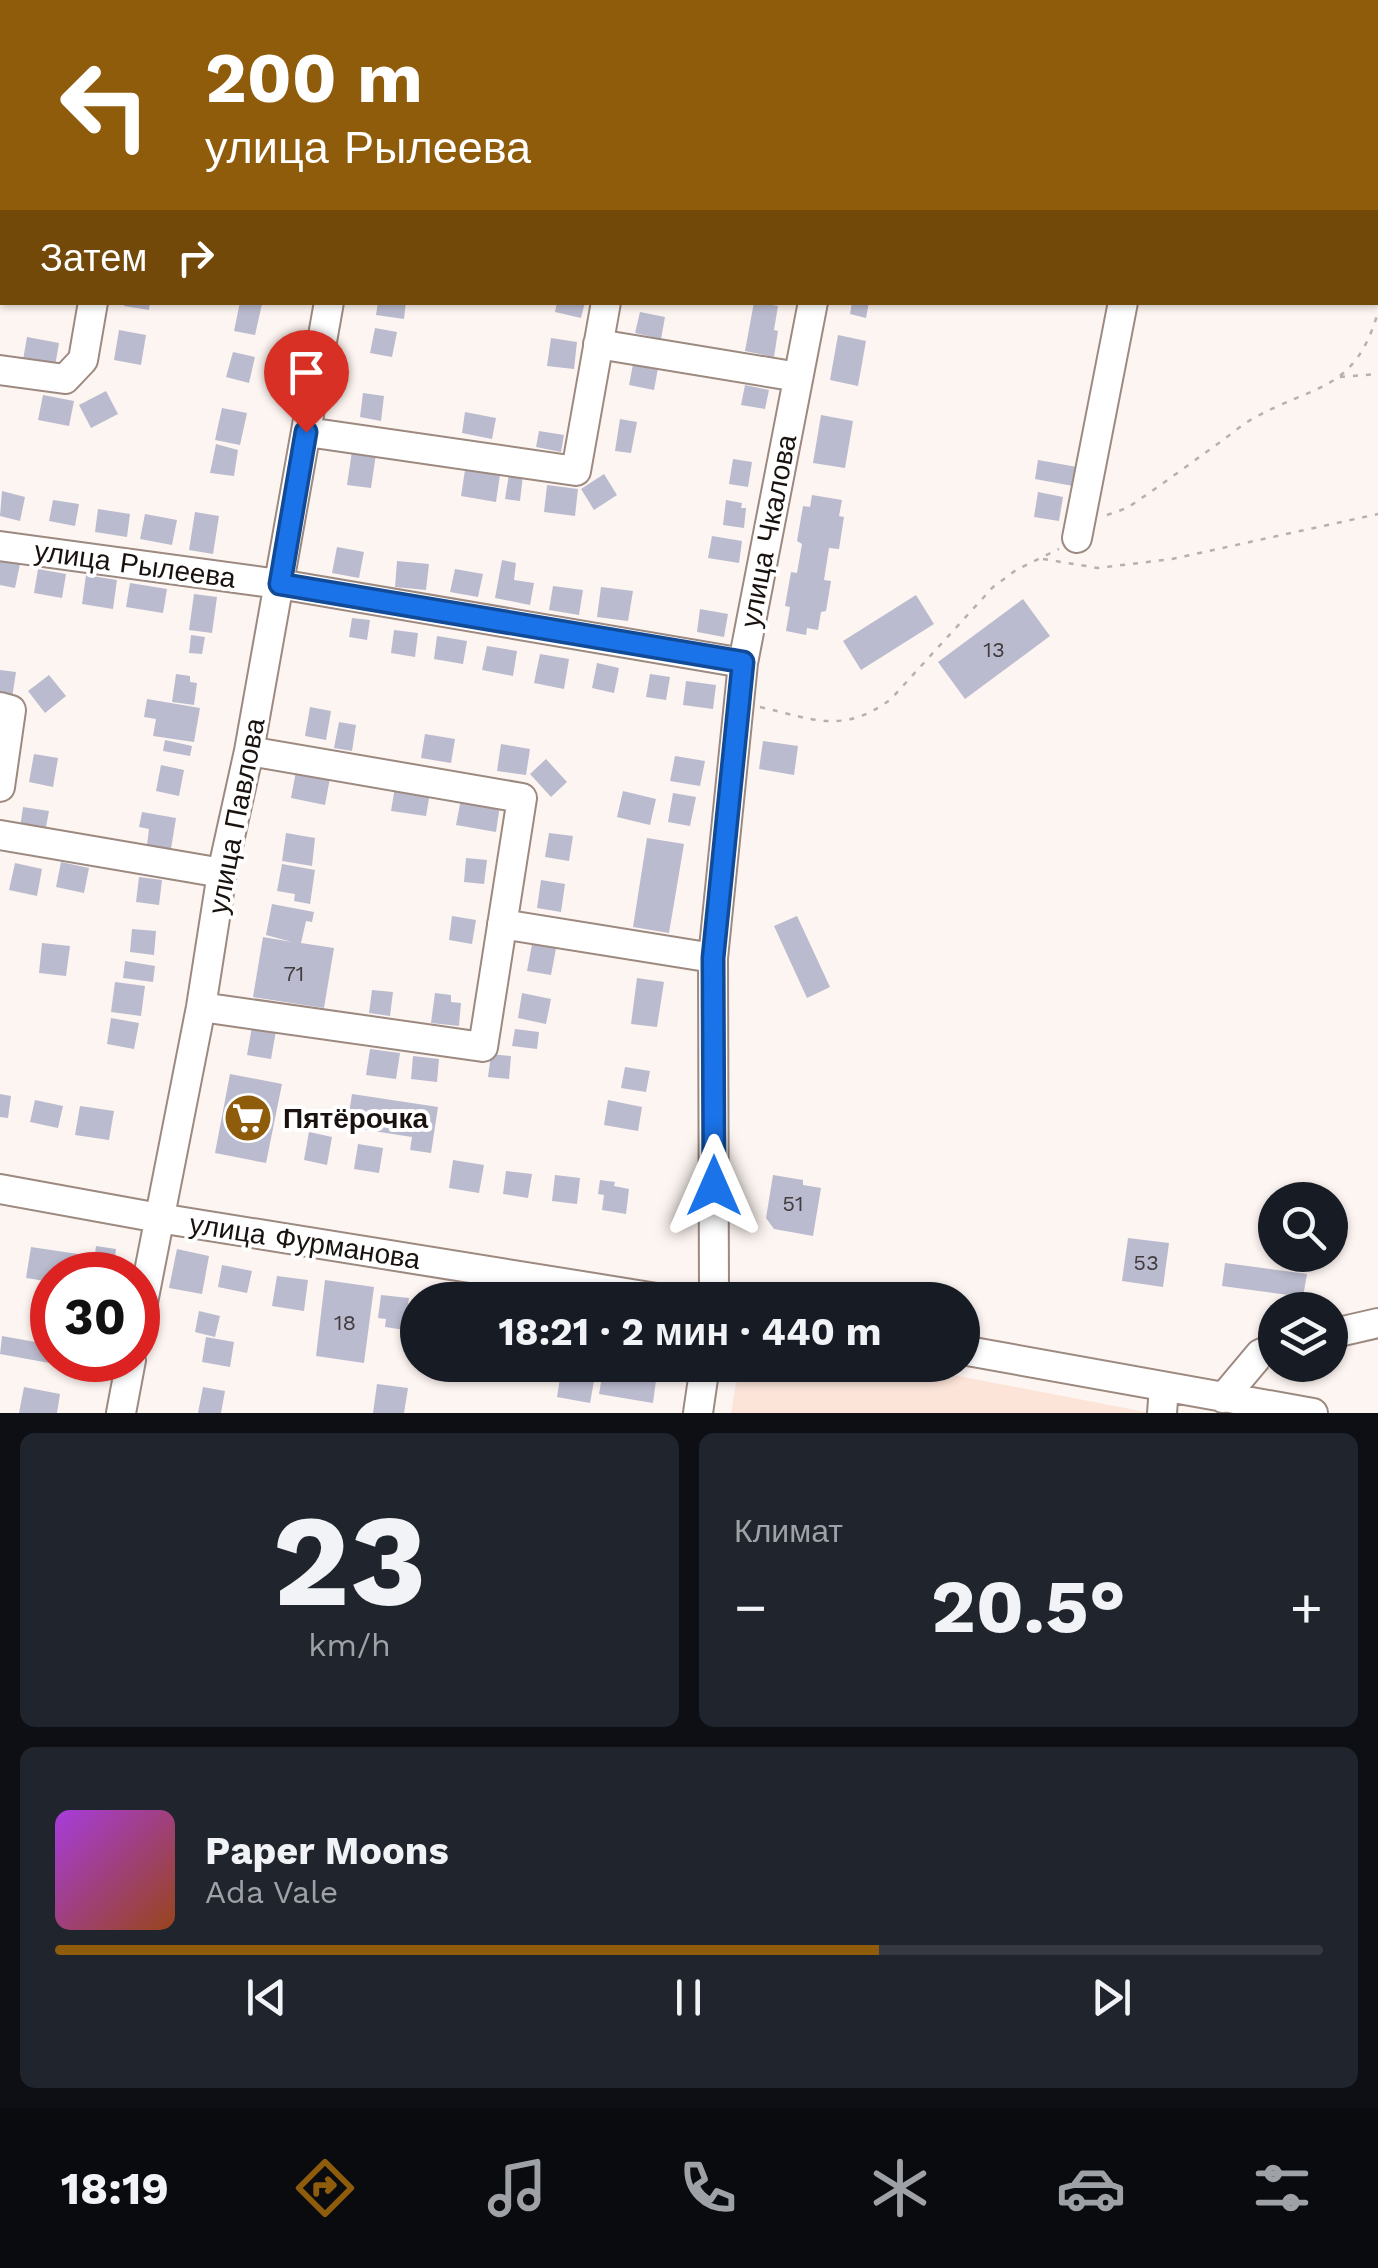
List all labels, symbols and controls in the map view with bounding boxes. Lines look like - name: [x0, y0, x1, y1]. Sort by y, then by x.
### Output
- text: 200 m: [205, 37, 423, 119]
- icon: left: [40, 40, 170, 170]
- text: улица Рылеева: [205, 121, 531, 174]
- icon: right: [168, 230, 223, 285]
- text: Затем: [40, 236, 148, 280]
- pin: [264, 330, 349, 433]
- icon: arrive: [279, 345, 334, 400]
- street label: улица Чкалова: [734, 431, 803, 630]
- street label: улица Рылеева: [32, 534, 238, 595]
- house number: 13: [983, 637, 1005, 662]
- street label: улица Павлова: [201, 715, 272, 917]
- house number: 71: [284, 961, 304, 986]
- supermarket icon: Пятёрочка: [222, 1092, 274, 1144]
- place label: Пятёрочка: [283, 1102, 429, 1135]
- position arrow: [662, 1134, 766, 1238]
- map controls: [1258, 1182, 1348, 1382]
- button: search: [1258, 1182, 1348, 1272]
- house number: 51: [782, 1191, 804, 1216]
- street label: улица Фурманова: [187, 1207, 423, 1276]
- house number: 53: [1133, 1250, 1159, 1275]
- speed limit sign: 30: [30, 1252, 160, 1382]
- button: layers: [1258, 1292, 1348, 1382]
- house number: 18: [334, 1310, 356, 1335]
- text: 18:21 · 2 мин · 440 m: [498, 1310, 882, 1354]
- text: 23: [272, 1484, 427, 1637]
- text: Климат: [734, 1512, 843, 1550]
- text: 20.5°: [931, 1562, 1126, 1650]
- text: −: [734, 1575, 767, 1639]
- text: +: [1290, 1575, 1323, 1639]
- text: km/h: [308, 1626, 391, 1664]
- text: Paper Moons: [205, 1829, 449, 1873]
- text: Ada Vale: [205, 1873, 338, 1911]
- icon: previous: [239, 1970, 294, 2025]
- icon: pause: [661, 1970, 716, 2025]
- icon: next: [1084, 1970, 1139, 2025]
- icon: directions: [290, 2153, 360, 2223]
- icon: music: [482, 2153, 552, 2223]
- icon: phone: [673, 2153, 743, 2223]
- icon: climate: [865, 2153, 935, 2223]
- icon: car: [1056, 2153, 1126, 2223]
- icon: filters: [1247, 2153, 1317, 2223]
- text: 18:19: [61, 2162, 169, 2215]

